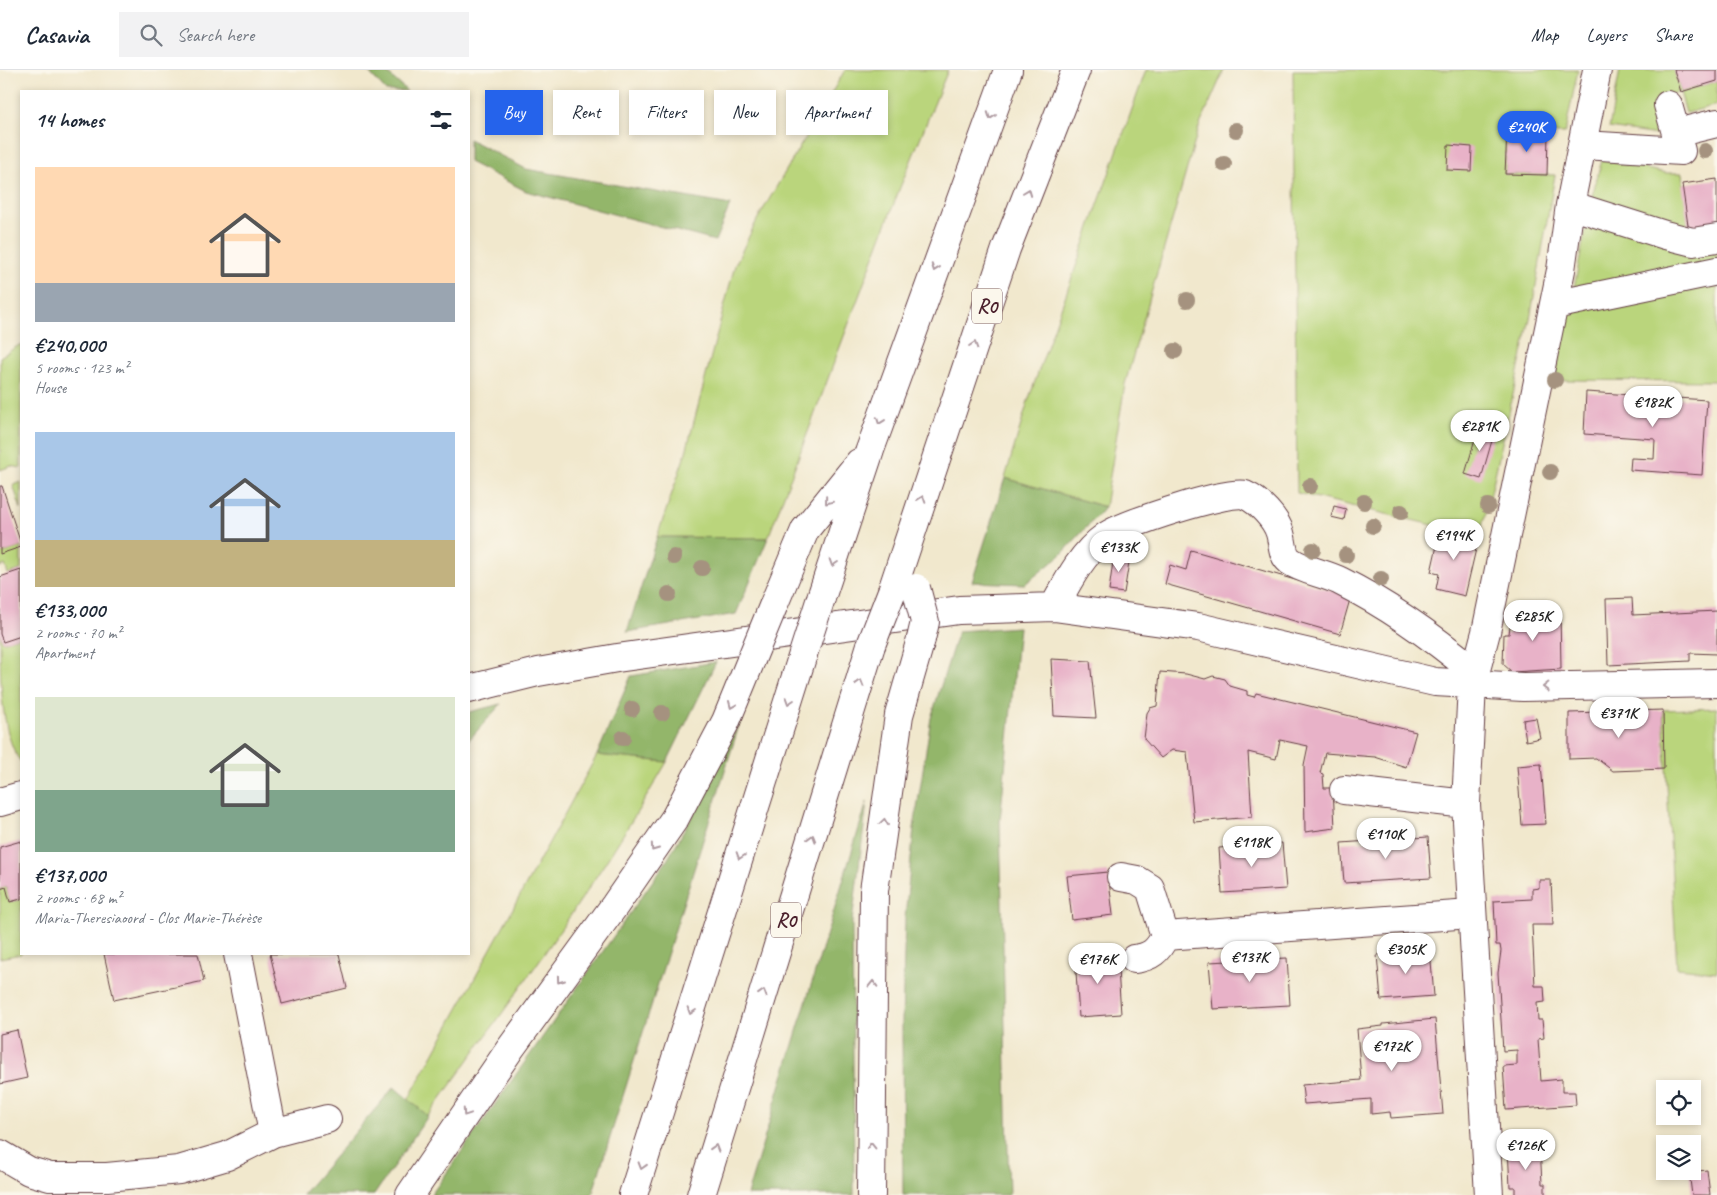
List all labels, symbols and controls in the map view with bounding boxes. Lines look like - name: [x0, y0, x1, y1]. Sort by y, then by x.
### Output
- search box: [119, 12, 469, 57]
- text: Casavia: [25, 20, 89, 50]
- icon: search: [137, 21, 165, 49]
- text: Search here: [177, 23, 254, 47]
- text: Map: [1531, 24, 1559, 46]
- text: Layers: [1587, 24, 1626, 46]
- text: Share: [1654, 24, 1692, 46]
- chip: Buy: [485, 90, 543, 135]
- chip: Rent: [553, 90, 619, 135]
- chip: Filters: [629, 90, 704, 135]
- chip: New: [714, 90, 776, 135]
- chip: Apartment: [786, 90, 888, 135]
- icon: filters: [427, 106, 455, 134]
- text: 14 homes: [35, 107, 104, 133]
- one-way arrow: [987, 111, 997, 120]
- pin: €240K: [1492, 111, 1562, 153]
- text: €240K: [1509, 117, 1545, 137]
- one-way arrow: [1022, 188, 1032, 197]
- icon: home: [200, 200, 290, 290]
- one-way arrow: [931, 263, 941, 272]
- road number: R0: [972, 288, 1002, 324]
- text: €240,000: [35, 332, 105, 358]
- one-way arrow: [968, 341, 978, 350]
- text: 5 rooms · 123 m²: [35, 358, 129, 378]
- text: House: [35, 378, 66, 398]
- pin: €182K: [1618, 386, 1688, 428]
- text: €182K: [1635, 392, 1671, 412]
- pin: €281K: [1445, 410, 1515, 452]
- one-way arrow: [876, 416, 886, 425]
- text: €281K: [1462, 416, 1498, 436]
- icon: home: [200, 465, 290, 555]
- one-way arrow: [916, 495, 926, 504]
- one-way arrow: [825, 496, 834, 505]
- pin: €194K: [1419, 518, 1489, 561]
- text: €194K: [1436, 525, 1472, 545]
- pin: €133K: [1084, 530, 1154, 573]
- text: €133K: [1101, 537, 1137, 557]
- one-way arrow: [829, 558, 839, 566]
- text: €133,000: [35, 597, 105, 623]
- pin: €285K: [1498, 600, 1568, 642]
- text: €285K: [1515, 606, 1551, 626]
- text: 2 rooms · 70 m²: [35, 623, 121, 643]
- text: Apartment: [35, 643, 94, 663]
- one-way arrow: [854, 679, 864, 687]
- one-way arrow: [1542, 682, 1550, 692]
- one-way arrow: [784, 696, 794, 704]
- pin: €371K: [1584, 696, 1654, 739]
- one-way arrow: [728, 701, 738, 709]
- text: €371K: [1601, 703, 1637, 723]
- icon: home: [200, 730, 290, 820]
- one-way arrow: [878, 818, 889, 826]
- pin: €110K: [1351, 818, 1421, 860]
- text: €110K: [1368, 824, 1404, 844]
- pin: €118K: [1217, 826, 1287, 868]
- text: €118K: [1234, 832, 1270, 852]
- one-way arrow: [806, 834, 816, 843]
- one-way arrow: [651, 842, 660, 851]
- one-way arrow: [735, 851, 745, 859]
- text: €137,000: [35, 862, 105, 888]
- text: 2 rooms · 68 m²: [35, 888, 121, 908]
- road number: R0: [771, 902, 801, 938]
- text: Maria-Theresiaoord - Clos Marie-Thérèse: [35, 908, 261, 928]
- pin: €305K: [1371, 932, 1441, 975]
- text: €305K: [1388, 939, 1424, 959]
- pin: €137K: [1215, 940, 1285, 983]
- pin: €176K: [1063, 942, 1133, 985]
- text: €137K: [1232, 947, 1268, 967]
- text: €176K: [1079, 949, 1117, 969]
- one-way arrow: [557, 974, 566, 984]
- one-way arrow: [868, 980, 878, 988]
- one-way arrow: [758, 990, 768, 998]
- one-way arrow: [687, 1006, 697, 1014]
- pin: €172K: [1357, 1030, 1427, 1072]
- text: €172K: [1374, 1036, 1410, 1056]
- map controls: [1656, 1080, 1701, 1180]
- button: locate: [1656, 1080, 1701, 1125]
- one-way arrow: [463, 1107, 472, 1116]
- pin: €126K: [1491, 1128, 1561, 1171]
- text: €126K: [1507, 1135, 1545, 1155]
- button: layers: [1656, 1135, 1701, 1180]
- one-way arrow: [865, 1142, 876, 1150]
- one-way arrow: [710, 1145, 720, 1153]
- one-way arrow: [638, 1161, 648, 1169]

